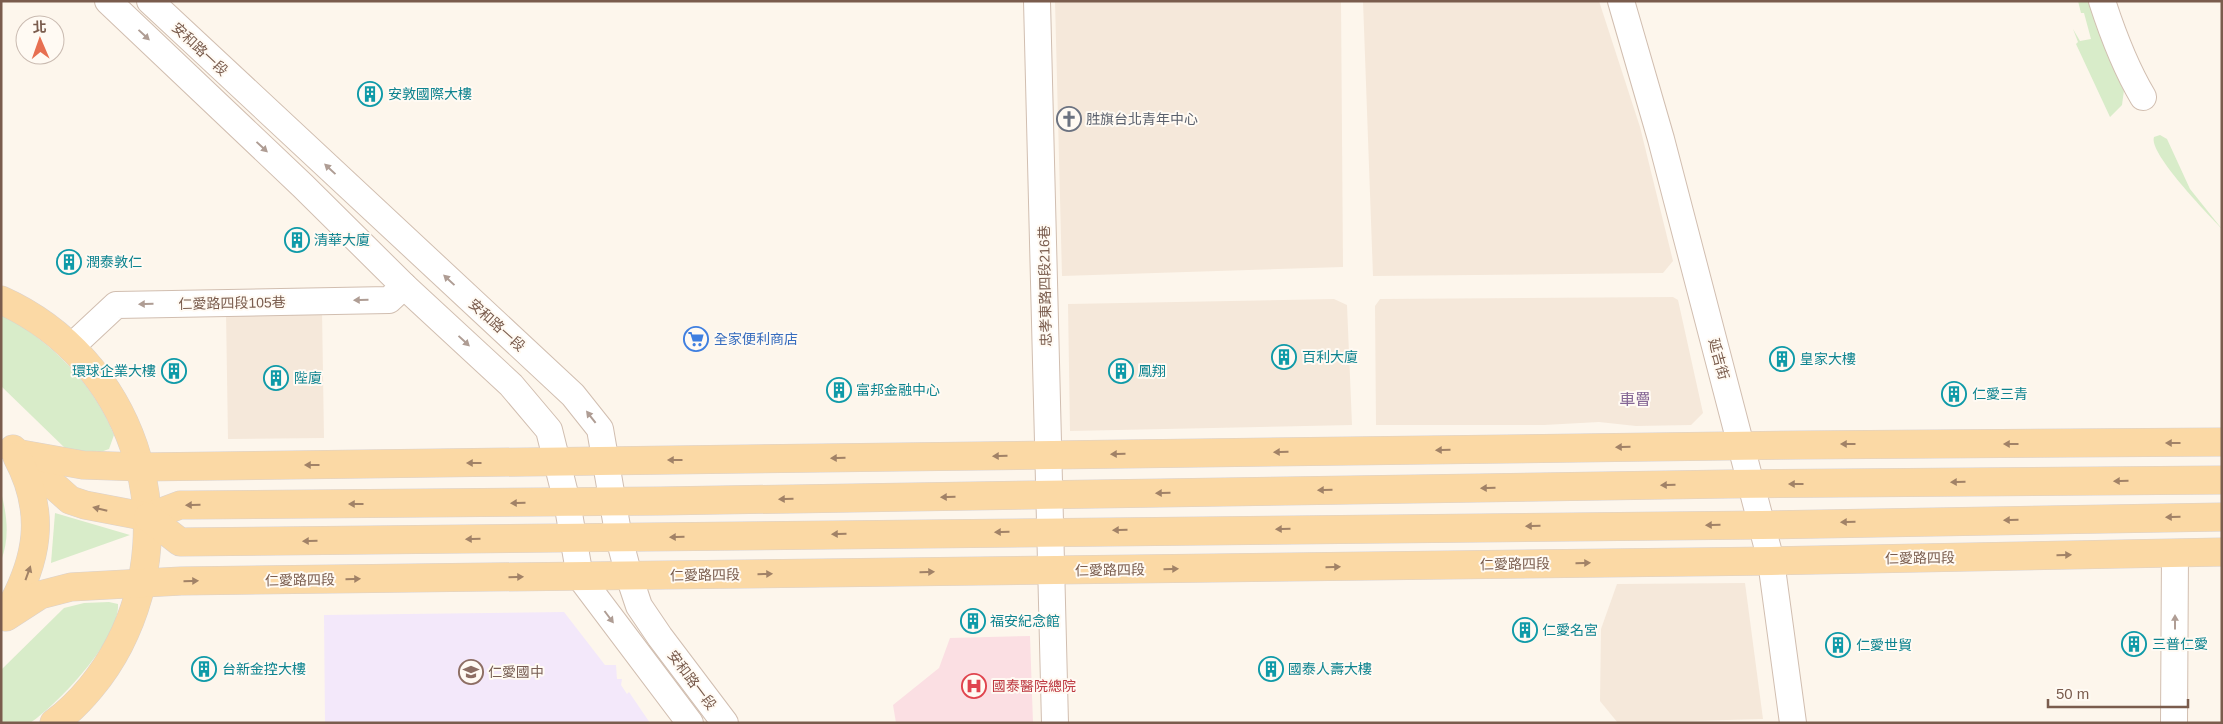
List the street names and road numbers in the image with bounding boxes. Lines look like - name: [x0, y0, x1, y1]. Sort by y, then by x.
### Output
- street label: 安和路一段: [169, 19, 231, 79]
- street label: 忠孝東路四段216巷: [1036, 225, 1054, 347]
- street label: 仁愛路四段105巷: [178, 294, 286, 312]
- street label: 安和路一段: [466, 296, 528, 354]
- street label: 延吉街: [1706, 337, 1732, 381]
- street label: 仁愛路四段: [1885, 549, 1955, 567]
- street label: 仁愛路四段: [1480, 555, 1550, 573]
- street label: 仁愛路四段: [1075, 561, 1145, 579]
- street label: 仁愛路四段: [670, 566, 740, 584]
- street label: 仁愛路四段: [265, 571, 335, 589]
- street label: 安和路一段: [665, 647, 719, 713]

